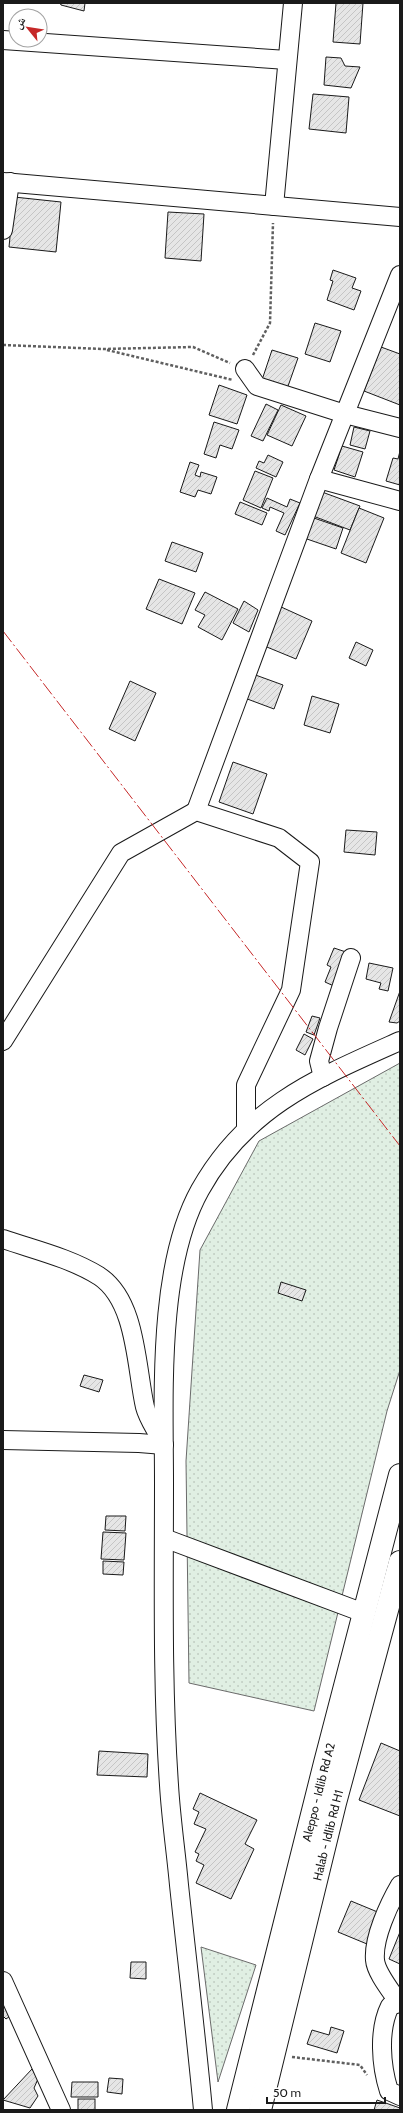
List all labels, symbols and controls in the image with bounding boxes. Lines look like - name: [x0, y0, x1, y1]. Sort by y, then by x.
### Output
- north arrow: [8, 8, 48, 48]
- text: ش: [10, 14, 29, 32]
- street label: Aleppo - Idlib Rd A2: [298, 1741, 338, 1843]
- street label: Halab - Idlib Rd H1: [309, 1788, 346, 1882]
- scale bar: [267, 2079, 385, 2105]
- text: 50 m: [273, 2085, 301, 2100]

